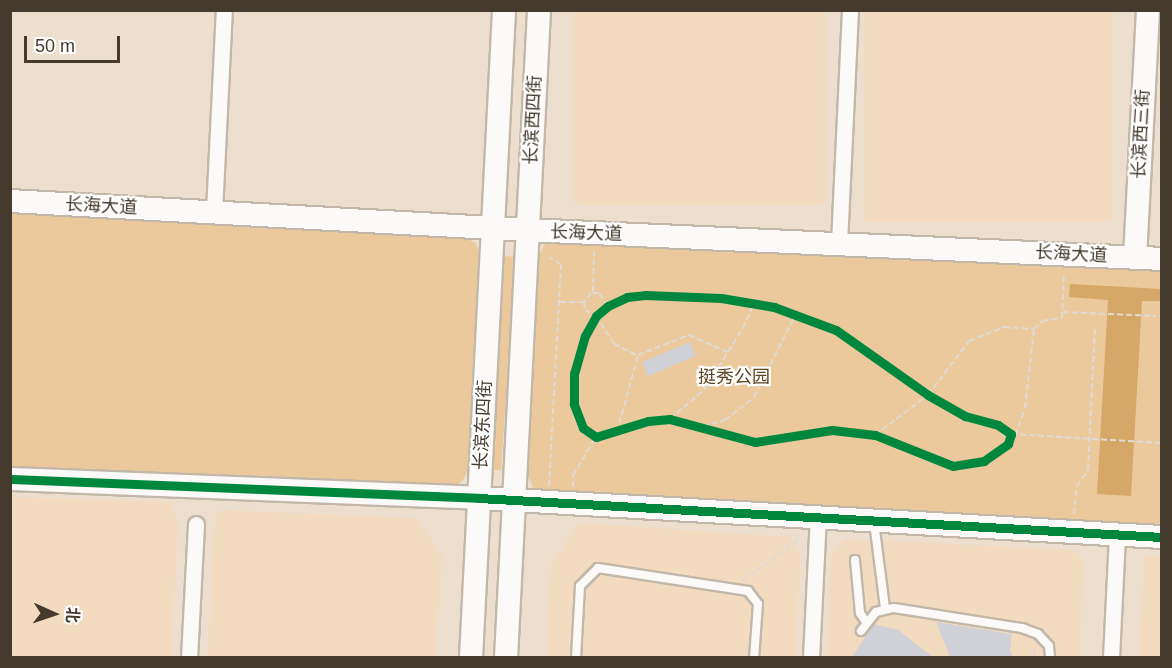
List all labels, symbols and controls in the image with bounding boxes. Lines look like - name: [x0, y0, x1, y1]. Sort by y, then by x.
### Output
- scale bar: [27, 24, 123, 62]
- text: 50 m: [35, 36, 75, 56]
- street label: 长滨西四街: [520, 74, 546, 166]
- street label: 长滨西三街: [1128, 88, 1154, 180]
- street label: 长海大道: [64, 193, 138, 219]
- street label: 长海大道: [550, 221, 622, 245]
- street label: 长海大道: [1034, 241, 1108, 267]
- park label: 挺秀公园: [698, 366, 770, 388]
- street label: 长滨东四街: [470, 379, 496, 471]
- north arrow: [24, 584, 84, 644]
- text: 北: [64, 607, 81, 623]

